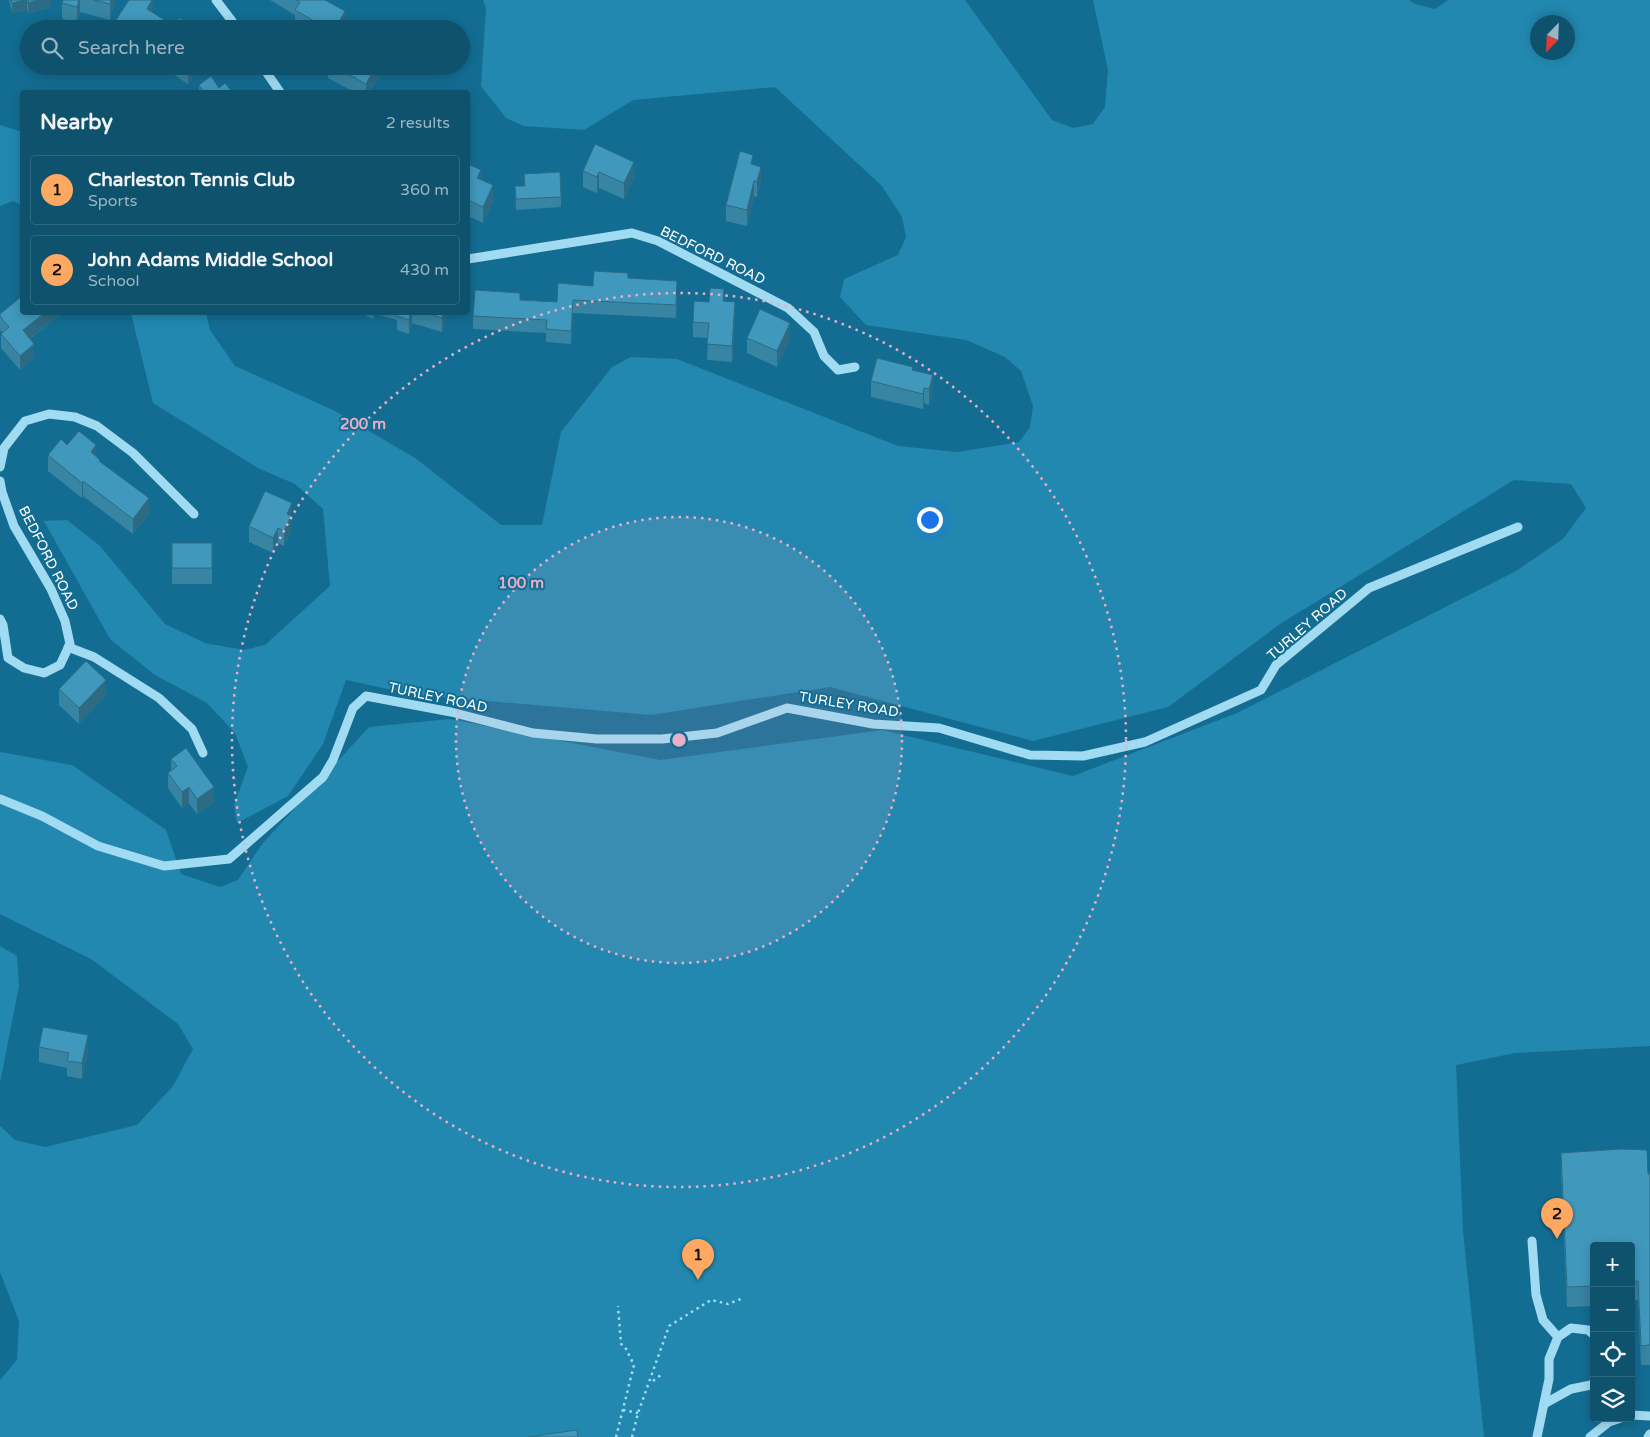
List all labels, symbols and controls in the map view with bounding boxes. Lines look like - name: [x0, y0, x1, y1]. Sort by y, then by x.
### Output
- north arrow: [1530, 15, 1575, 60]
- search box: [20, 20, 470, 75]
- icon: search: [38, 34, 66, 62]
- text: Search here: [78, 37, 185, 59]
- text: Nearby: [40, 110, 113, 135]
- text: 2 results: [386, 113, 450, 133]
- text: Charleston Tennis Club: [88, 169, 295, 191]
- text: 1: [52, 180, 62, 200]
- text: 360 m: [400, 180, 449, 200]
- text: Sports: [88, 191, 137, 211]
- street label: BEDFORD ROAD: [657, 223, 768, 288]
- text: John Adams Middle School: [88, 249, 333, 271]
- text: 2: [52, 260, 62, 280]
- text: 430 m: [400, 260, 449, 280]
- text: School: [88, 271, 140, 291]
- text: 200 m: [340, 415, 386, 433]
- street label: BEDFORD ROAD: [15, 503, 82, 613]
- your location: [917, 507, 943, 533]
- text: 100 m: [498, 574, 544, 592]
- street label: TURLEY ROAD: [1264, 585, 1351, 664]
- street label: TURLEY ROAD: [387, 679, 489, 716]
- street label: TURLEY ROAD: [798, 688, 900, 721]
- centre of rings: [670, 731, 688, 749]
- pin: 2: [1541, 1198, 1573, 1239]
- pin: 1: [682, 1239, 714, 1280]
- map controls: [1590, 1242, 1635, 1422]
- button: +: [1590, 1242, 1635, 1287]
- button: −: [1590, 1287, 1635, 1332]
- button: locate: [1590, 1332, 1635, 1377]
- button: layers: [1590, 1377, 1635, 1422]

